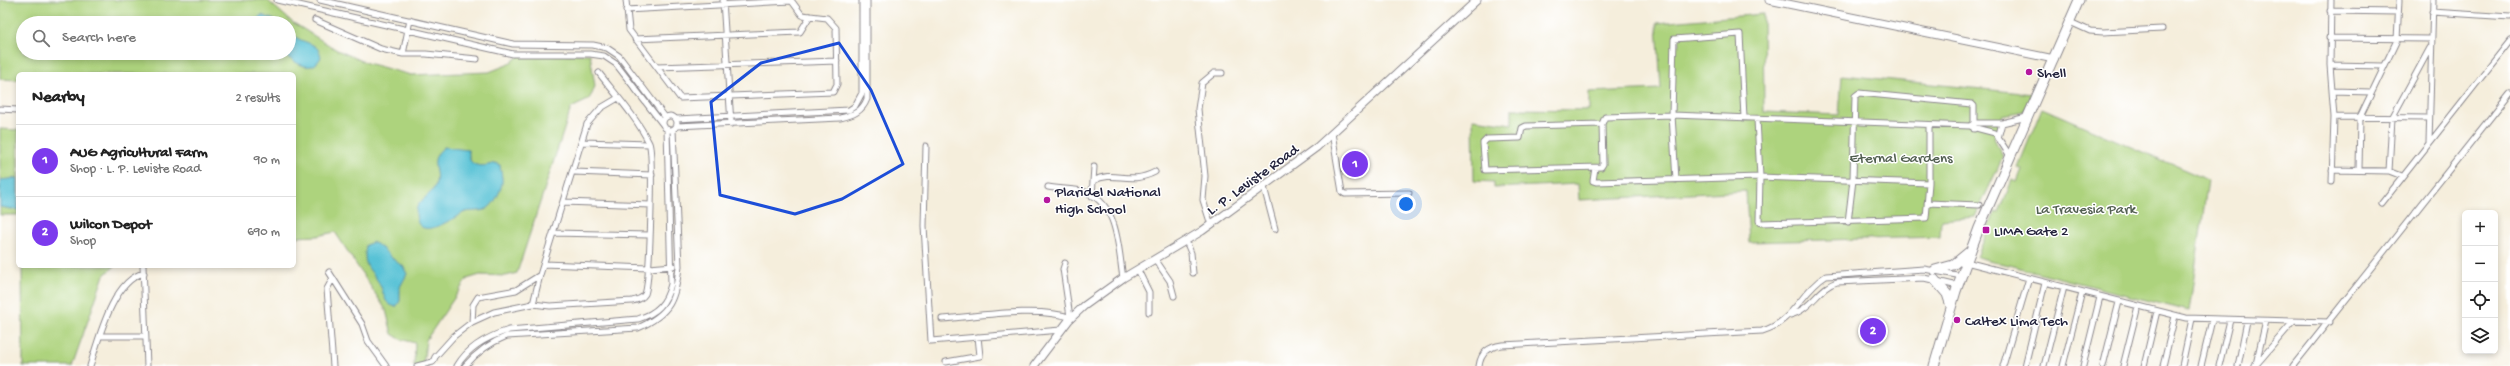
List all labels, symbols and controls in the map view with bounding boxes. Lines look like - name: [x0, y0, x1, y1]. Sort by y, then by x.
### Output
- search box: [16, 16, 296, 60]
- icon: search: [30, 27, 52, 49]
- text: Search here: [62, 29, 136, 47]
- place label: Shell: [2037, 65, 2066, 83]
- marker: Shell: [2024, 67, 2034, 77]
- text: Nearby: [32, 88, 85, 108]
- text: 2 results: [235, 91, 280, 106]
- street label: L. P. Leviste Road: [1204, 141, 1304, 220]
- text: AUG Agricultural Farm: [70, 144, 208, 162]
- pin: 1: [1342, 149, 1368, 179]
- park label: Eternal Gardens: [1849, 150, 1953, 168]
- text: 1: [42, 153, 48, 168]
- text: 90 m: [254, 153, 280, 168]
- text: Shop · L. P. Leviste Road: [70, 162, 201, 177]
- place label: Plaridel National High School: [1054, 184, 1161, 219]
- your location: [1396, 194, 1416, 214]
- marker: Plaridel National High School: [1042, 195, 1052, 205]
- park label: La Travesia Park: [2036, 201, 2138, 219]
- map controls: [2462, 210, 2498, 354]
- button: +: [2462, 210, 2498, 246]
- text: Wilcon Depot: [70, 216, 152, 234]
- place label: LIMA Gate 2: [1994, 223, 2068, 241]
- text: 2: [42, 225, 48, 240]
- text: 690 m: [247, 225, 280, 240]
- marker: LIMA Gate 2: [1981, 225, 1991, 235]
- text: Shop: [70, 234, 96, 249]
- button: −: [2462, 246, 2498, 282]
- button: locate: [2462, 282, 2498, 318]
- place label: Caltex Lima Tech: [1965, 313, 2068, 331]
- marker: Caltex Lima Tech: [1952, 315, 1962, 325]
- pin: 2: [1860, 316, 1886, 346]
- button: layers: [2462, 318, 2498, 354]

